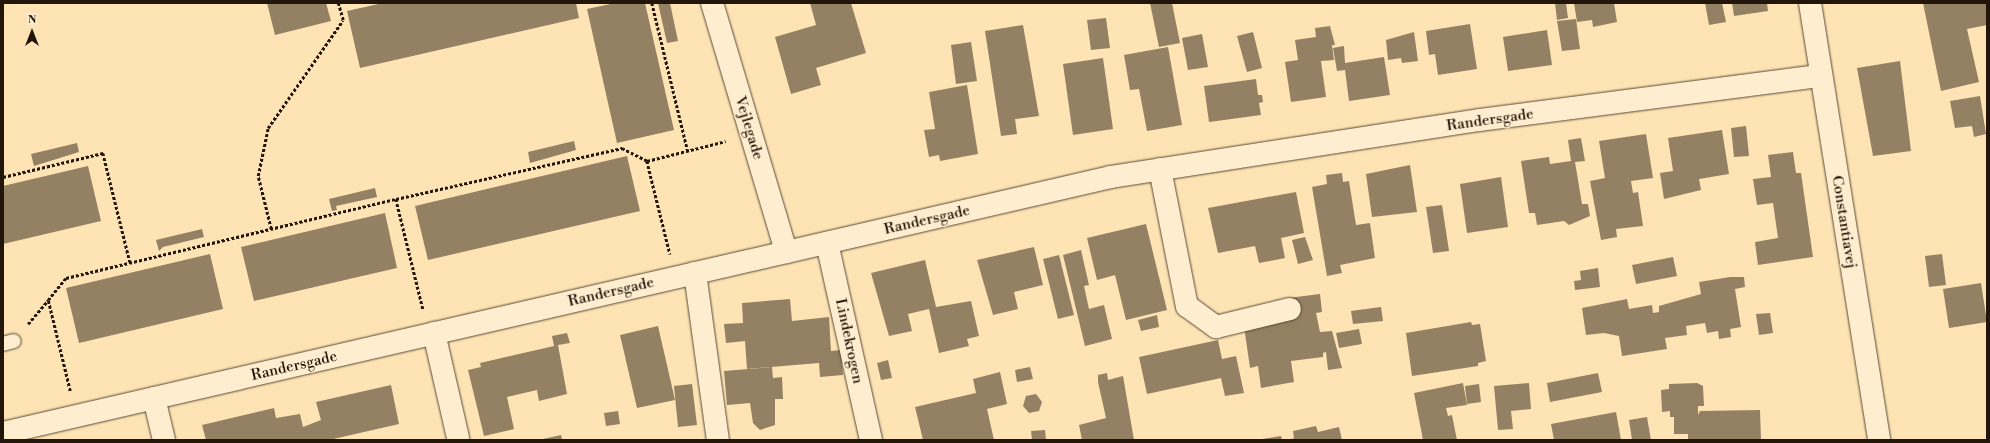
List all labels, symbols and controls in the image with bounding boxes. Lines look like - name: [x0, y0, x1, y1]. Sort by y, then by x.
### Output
- north arrow: [12, 12, 52, 52]
- text: N: [28, 13, 36, 27]
- street label: Vejlegade: [731, 94, 767, 162]
- street label: Randersgade: [1445, 105, 1535, 135]
- street label: Constantiavej: [1828, 174, 1860, 270]
- street label: Randersgade: [882, 201, 972, 239]
- street label: Randersgade: [566, 273, 656, 311]
- street label: Lindekrogen: [831, 297, 867, 385]
- street label: Randersgade: [249, 347, 339, 385]

